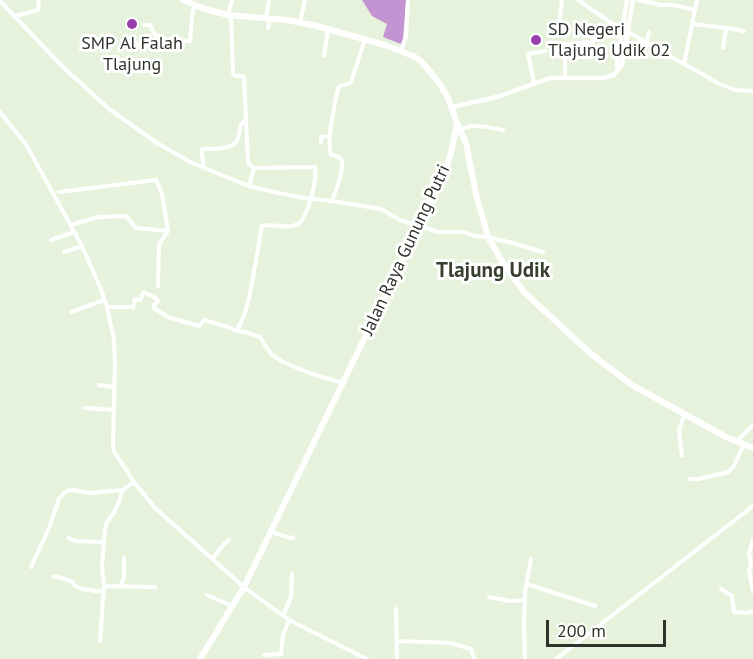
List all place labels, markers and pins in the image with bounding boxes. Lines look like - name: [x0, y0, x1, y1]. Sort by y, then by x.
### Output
- marker: SMP Al Falah Tlajung: [125, 17, 139, 31]
- place label: SD Negeri Tlajung Udik 02: [548, 19, 670, 62]
- place label: SMP Al Falah Tlajung: [81, 33, 183, 76]
- marker: SD Negeri Tlajung Udik 02: [529, 33, 543, 47]

